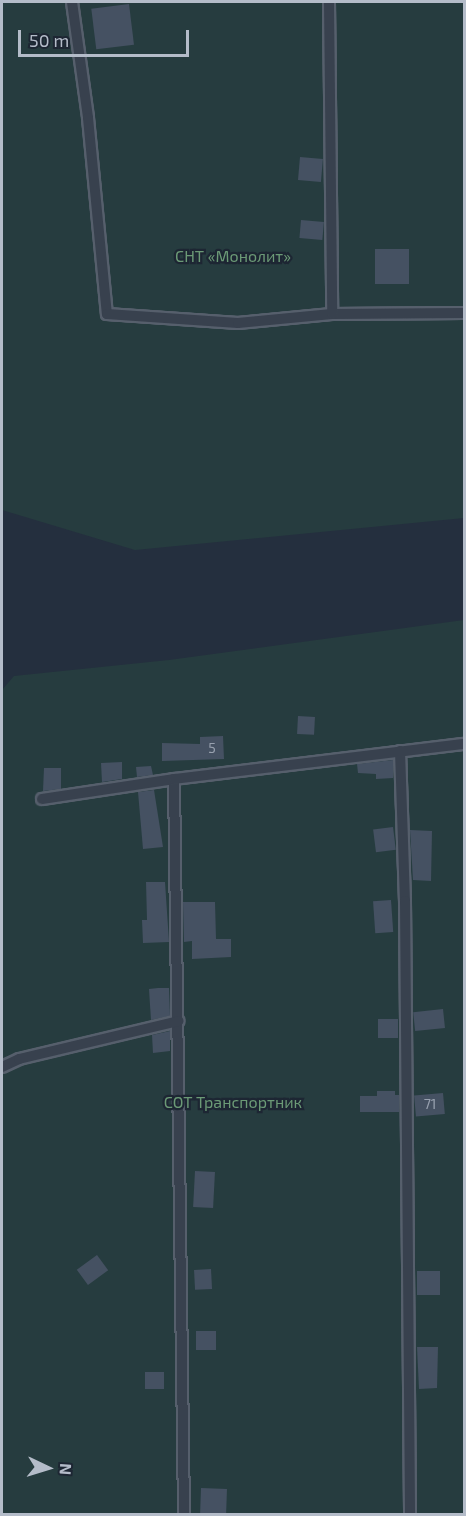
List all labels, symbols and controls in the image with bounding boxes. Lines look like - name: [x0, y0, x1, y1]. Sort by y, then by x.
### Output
- scale bar: [21, 18, 192, 56]
- text: 50 m: [29, 29, 69, 51]
- park label: СНТ «Монолит»: [175, 246, 291, 266]
- house number: 5: [208, 740, 216, 756]
- park label: СОТ Транспортник: [164, 1092, 302, 1112]
- house number: 71: [424, 1096, 436, 1112]
- north arrow: [18, 1438, 78, 1498]
- text: N: [57, 1463, 76, 1476]

